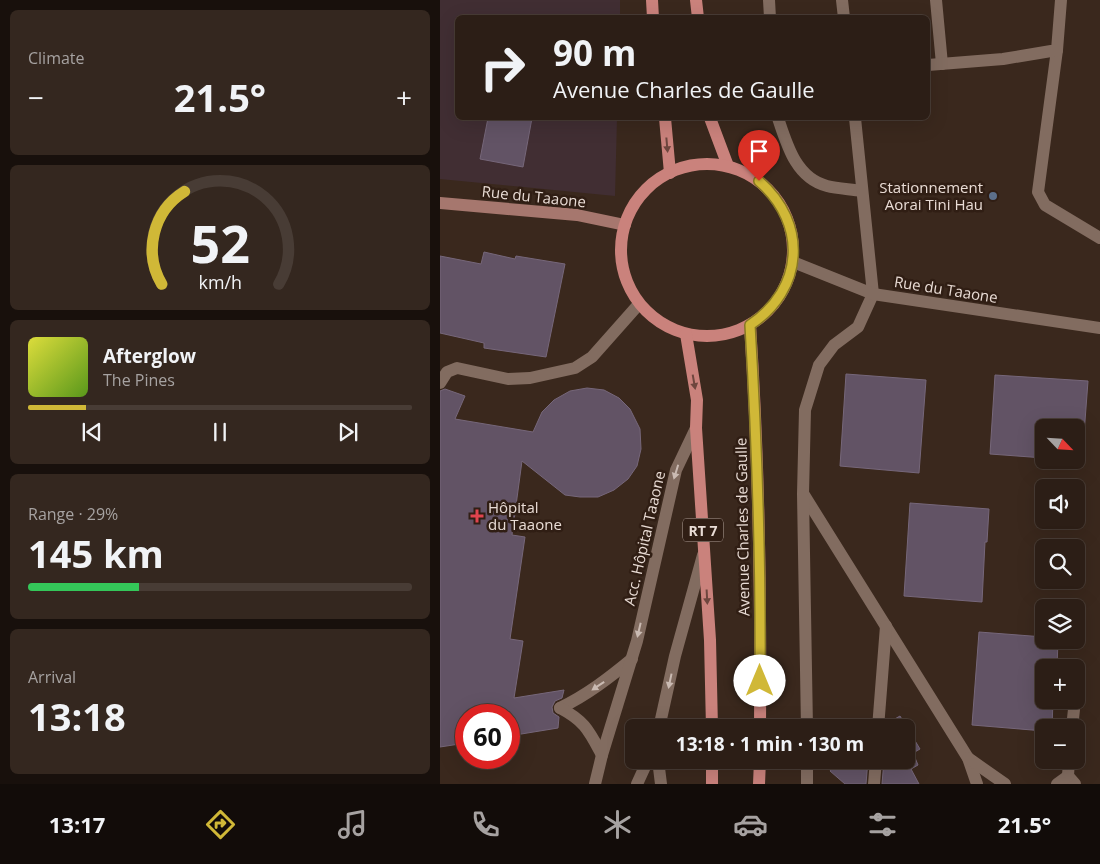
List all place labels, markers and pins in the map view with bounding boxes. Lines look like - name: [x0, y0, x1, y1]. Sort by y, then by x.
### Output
- pin: [738, 130, 780, 181]
- place label: Stationnement Aorai Tini Hau: [879, 177, 983, 214]
- marker: Stationnement Aorai Tini Hau: [987, 190, 999, 202]
- place label: Hôpital du Taaone: [488, 497, 562, 534]
- marker: Hôpital du Taaone: [470, 509, 484, 523]

